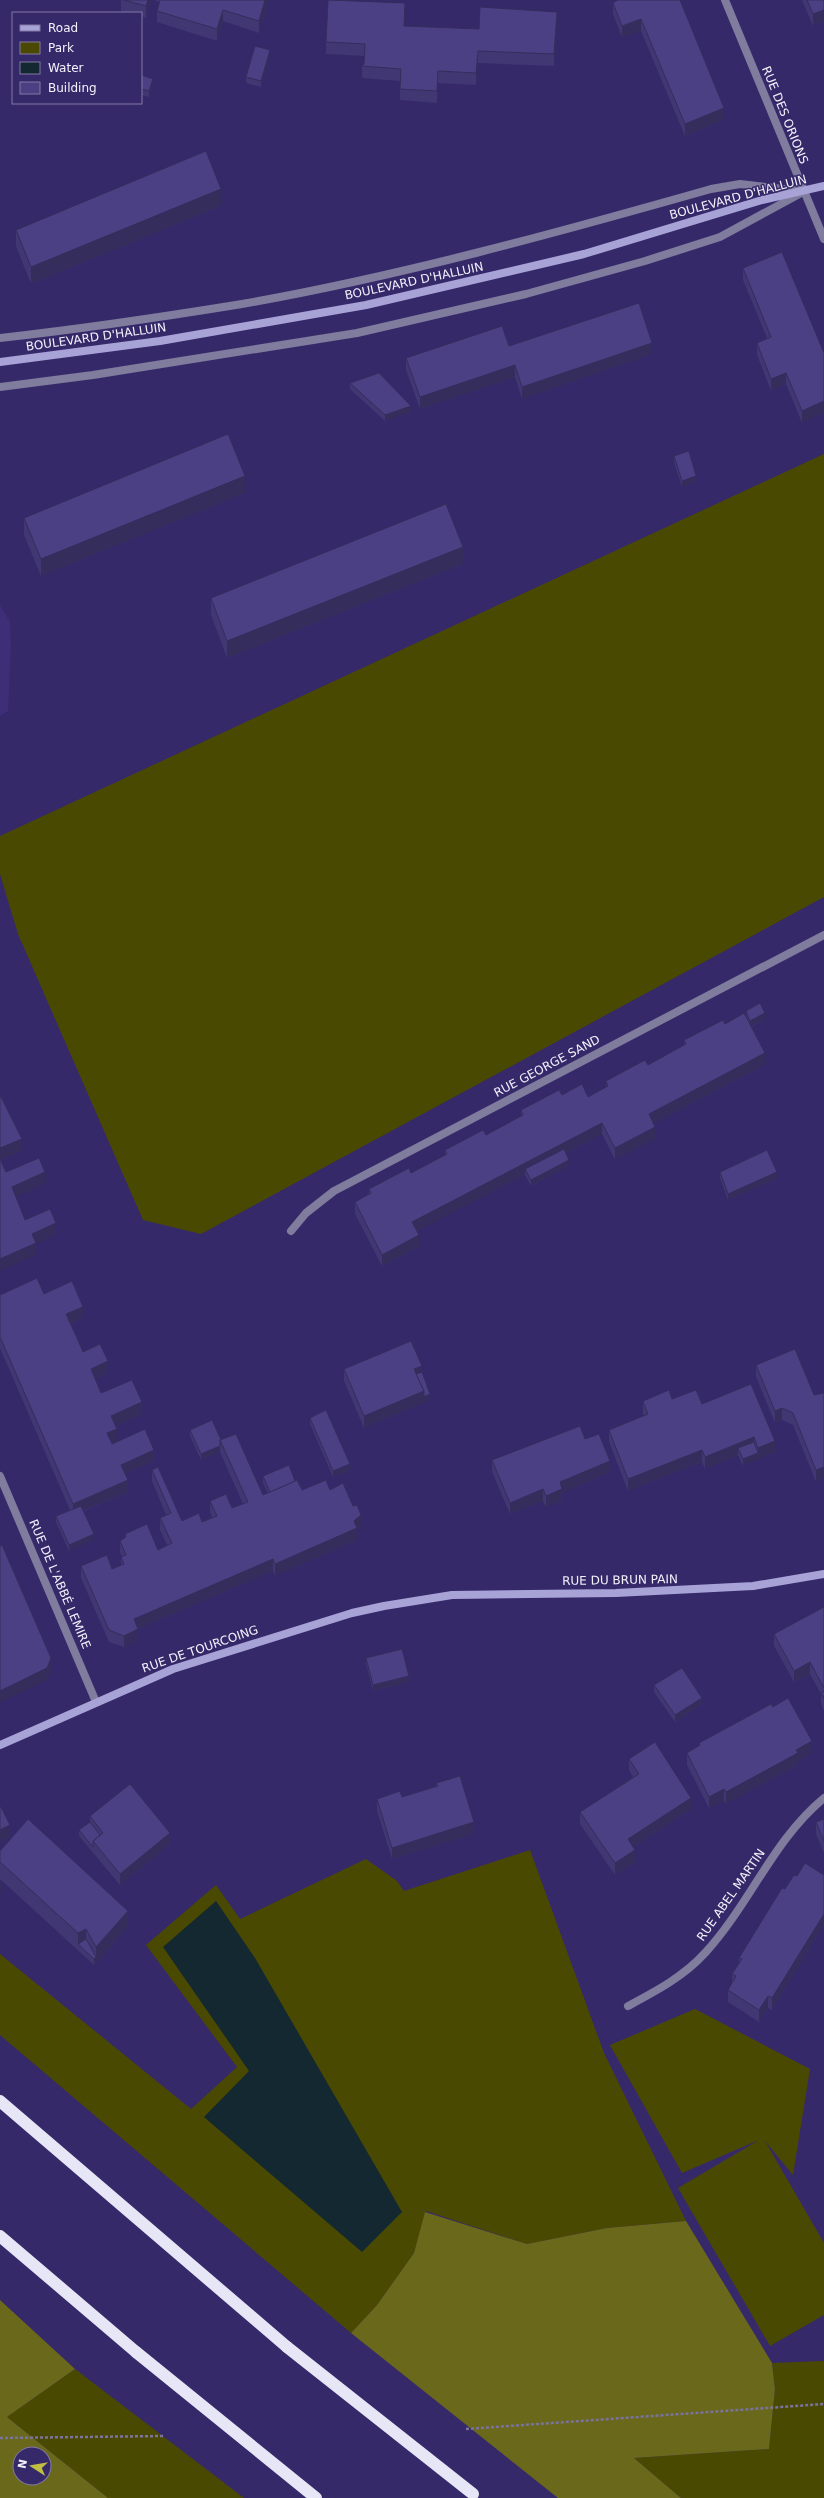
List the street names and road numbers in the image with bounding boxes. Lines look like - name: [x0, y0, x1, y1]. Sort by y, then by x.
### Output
- street label: RUE DES ORIONS: [759, 64, 811, 166]
- street label: BOULEVARD D'HALLUIN: [668, 172, 808, 222]
- street label: BOULEVARD D'HALLUIN: [343, 259, 485, 303]
- street label: BOULEVARD D'HALLUIN: [25, 320, 167, 354]
- street label: RUE GEORGE SAND: [492, 1032, 602, 1100]
- street label: RUE DE L'ABBÉ LEMIRE: [26, 1517, 95, 1651]
- street label: RUE DU BRUN PAIN: [562, 1572, 678, 1588]
- street label: RUE DE TOURCOING: [140, 1623, 260, 1675]
- street label: RUE ABEL MARTIN: [694, 1846, 768, 1944]

